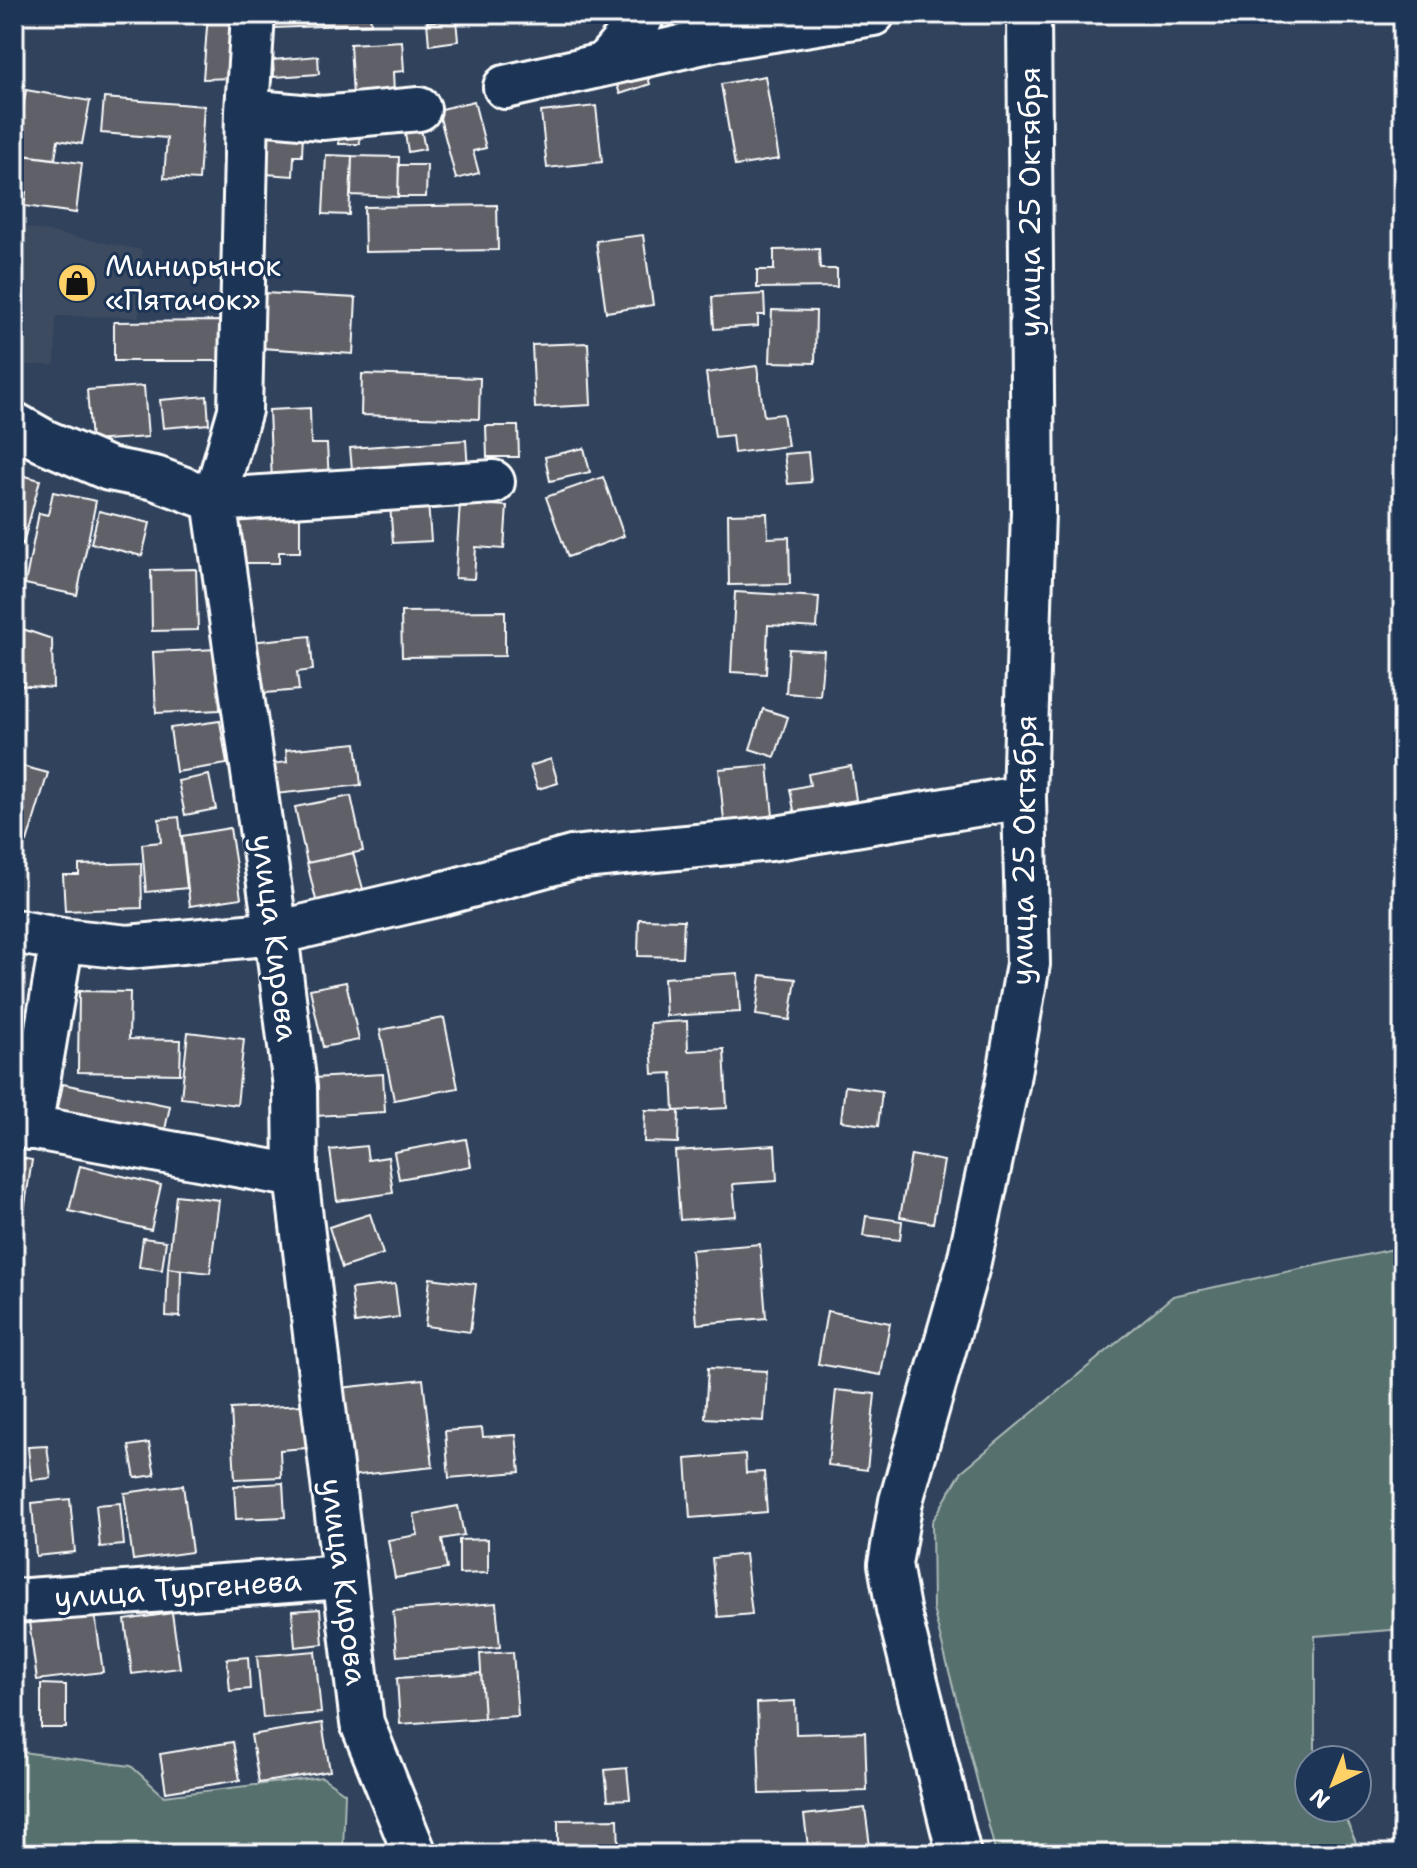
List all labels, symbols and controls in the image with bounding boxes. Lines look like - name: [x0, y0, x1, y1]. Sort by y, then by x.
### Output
- street label: улица 25 Октября: [1009, 67, 1050, 337]
- place label: Минирынок «Пятачок»: [105, 245, 281, 320]
- shop icon: Минирынок «Пятачок»: [56, 262, 98, 304]
- street label: улица 25 Октября: [1001, 714, 1046, 986]
- street label: улица Кирова: [242, 832, 309, 1044]
- street label: улица Кирова: [311, 1476, 378, 1688]
- street label: улица Тургенева: [53, 1559, 303, 1618]
- north arrow: [1293, 1744, 1373, 1824]
- text: N: [1303, 1782, 1336, 1815]

